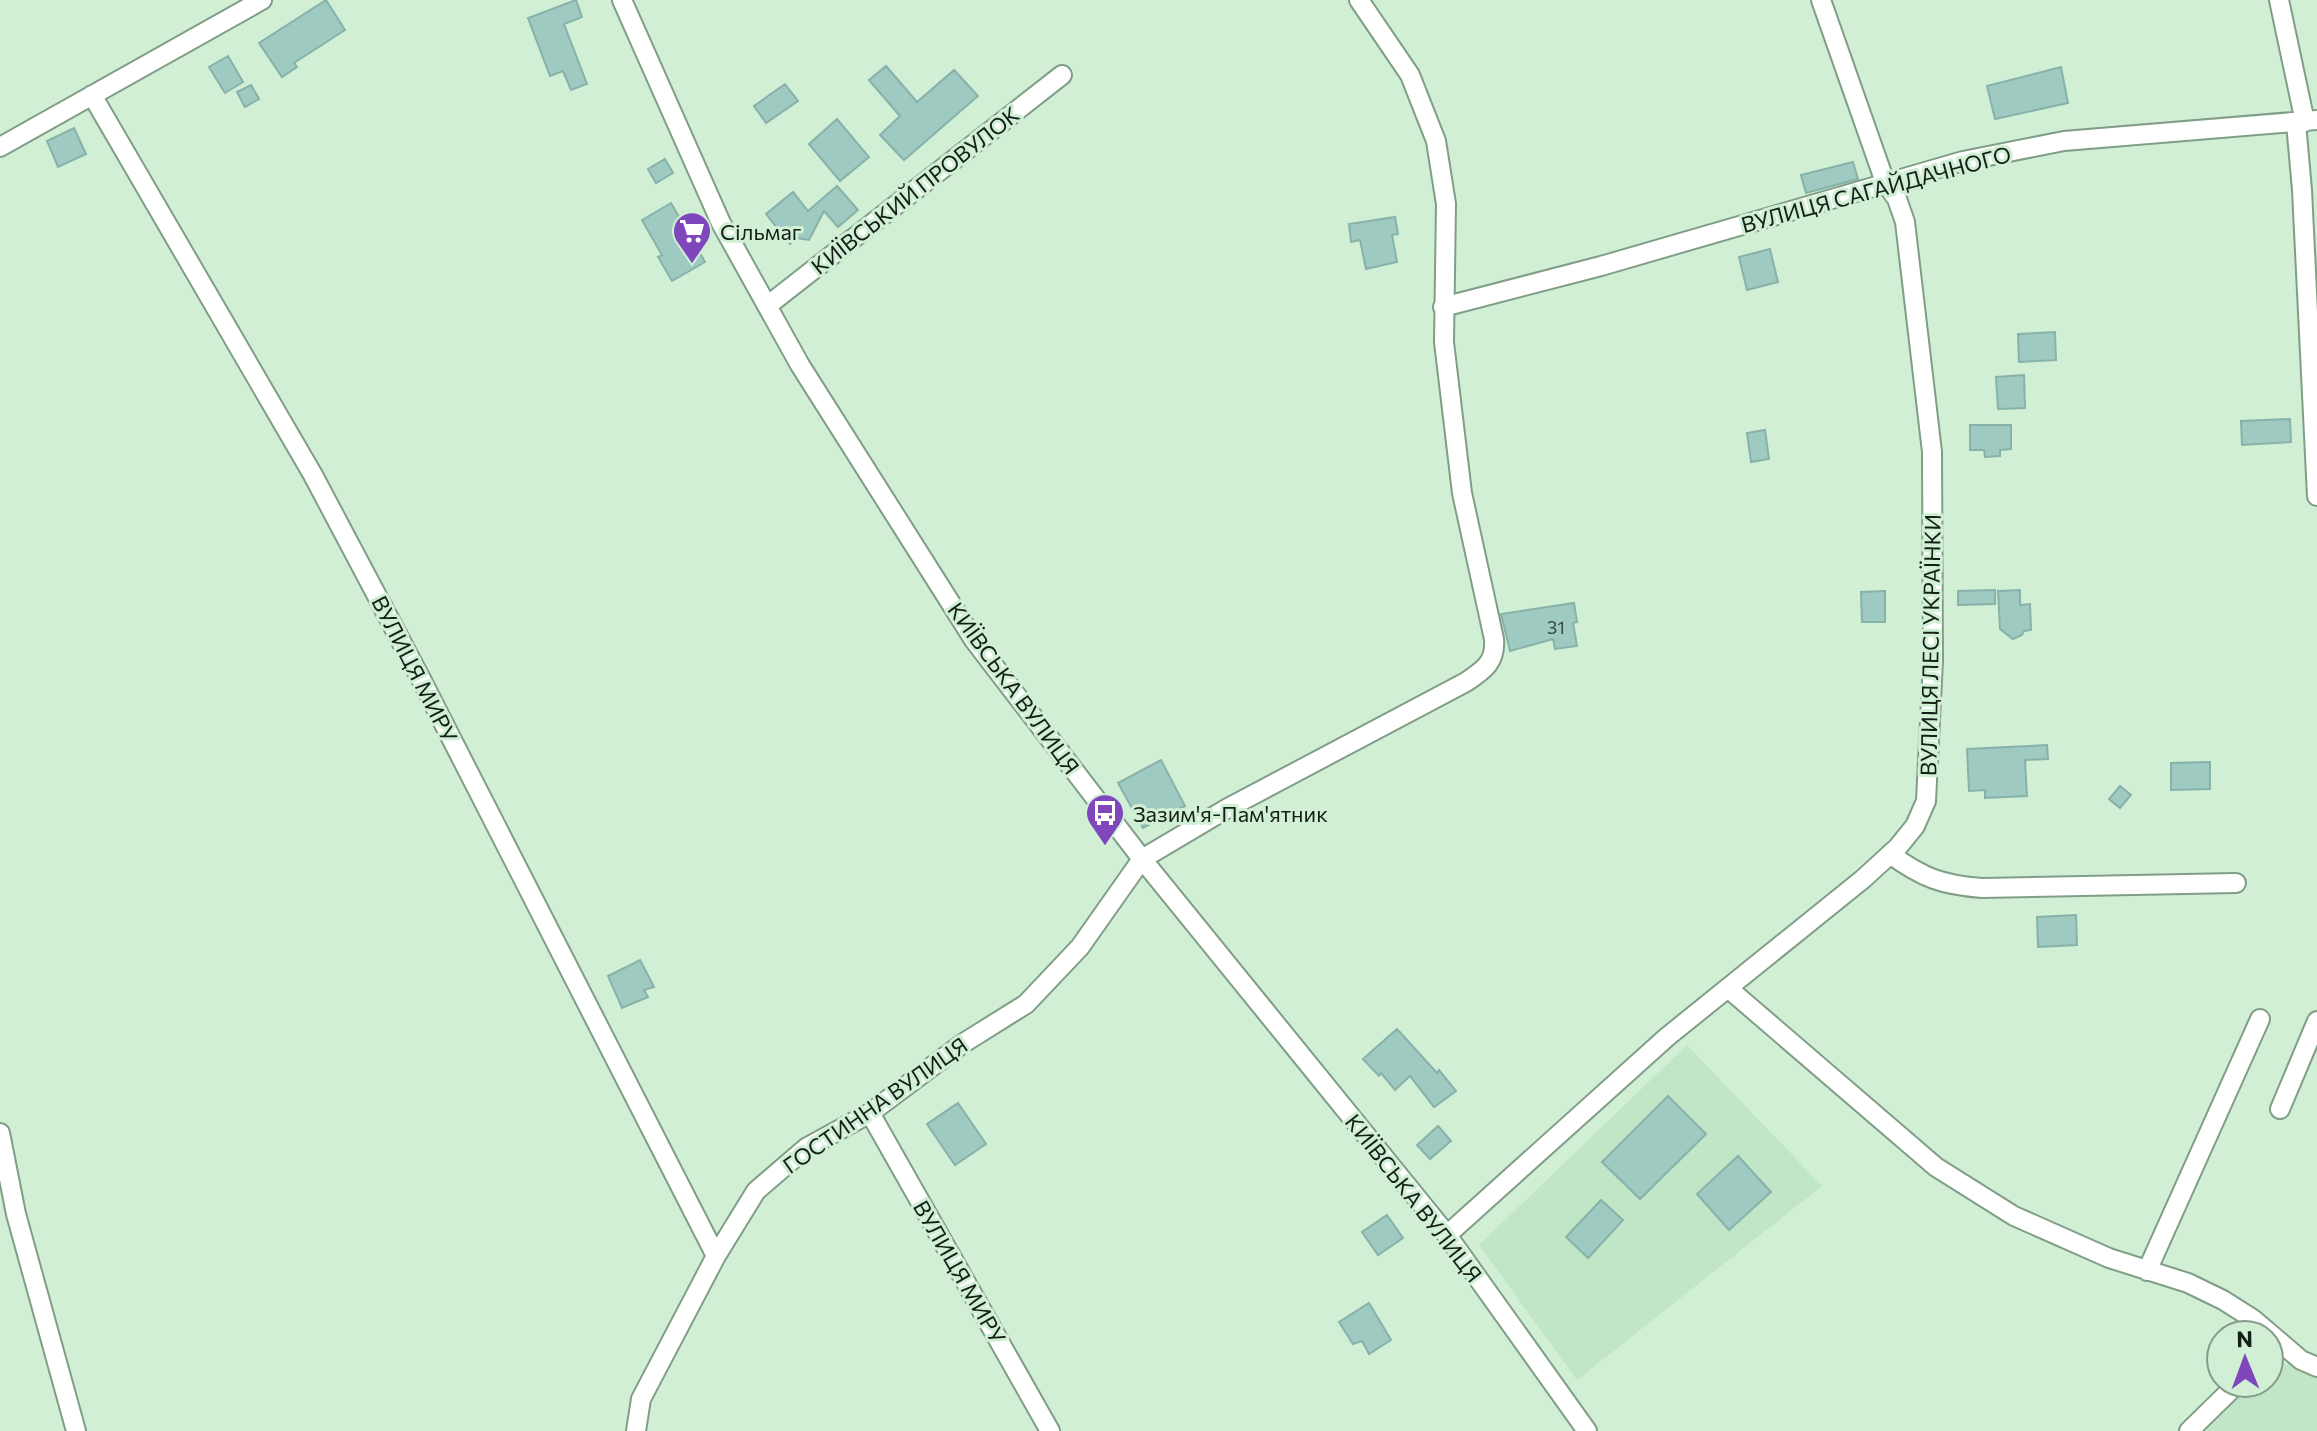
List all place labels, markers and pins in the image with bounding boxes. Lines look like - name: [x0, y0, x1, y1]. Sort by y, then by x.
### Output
- supermarket icon: Сільмаг: [671, 210, 713, 265]
- place label: Сільмаг: [720, 218, 802, 245]
- bus stop icon: Зазим'я-Пам'ятник: [1084, 792, 1126, 847]
- place label: Зазим'я-Пам'ятник: [1133, 800, 1328, 827]

